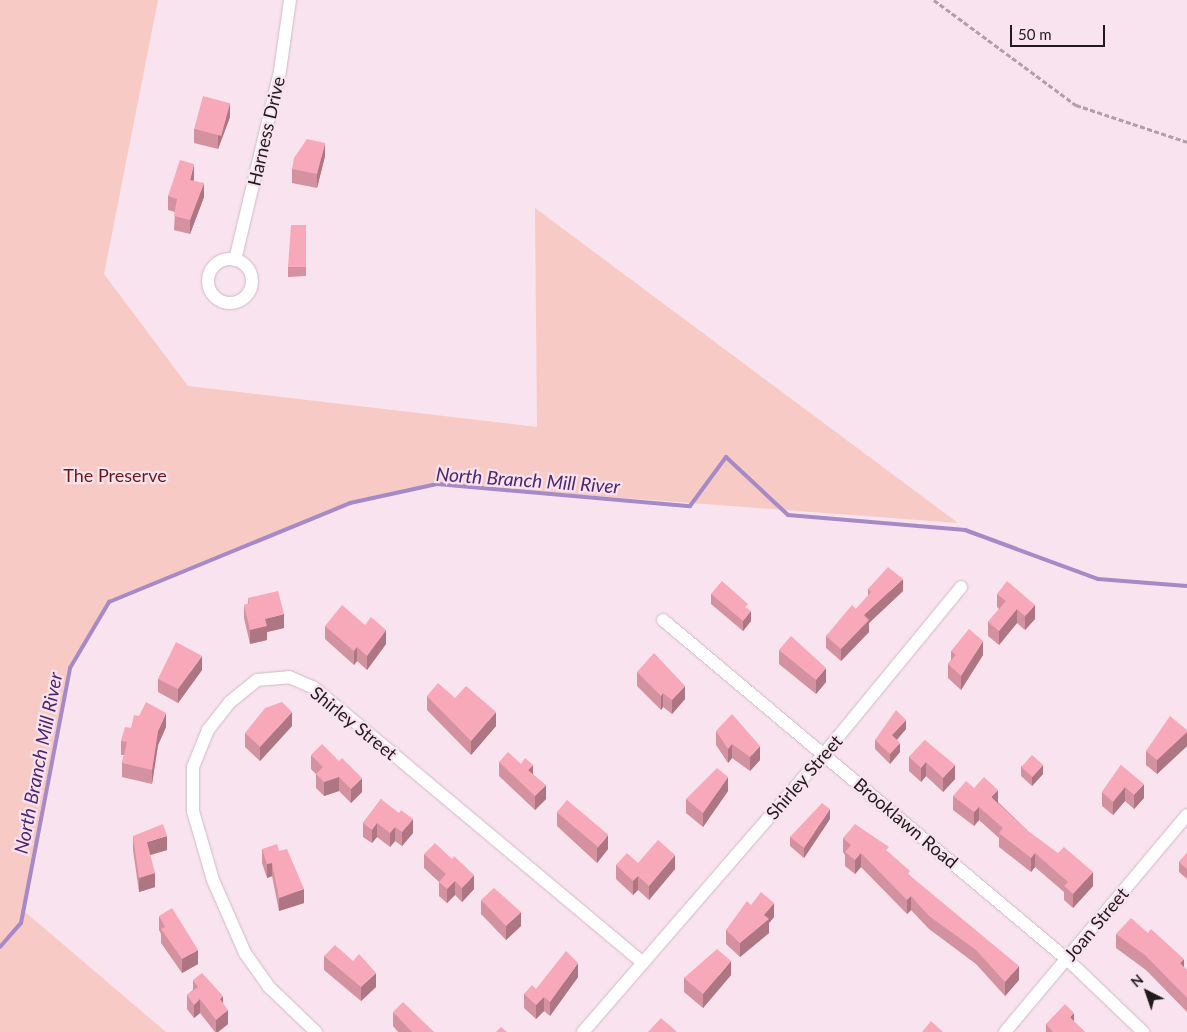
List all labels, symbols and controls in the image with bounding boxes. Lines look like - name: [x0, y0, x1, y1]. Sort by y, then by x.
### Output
- scale bar: [1012, 15, 1107, 47]
- text: 50 m: [1018, 25, 1052, 43]
- street label: Harness Drive: [243, 74, 289, 188]
- water label: North Branch Mill River: [435, 462, 621, 498]
- park label: The Preserve: [63, 464, 167, 486]
- water label: North Branch Mill River: [9, 670, 67, 856]
- street label: Shirley Street: [306, 681, 402, 765]
- street label: Shirley Street: [761, 730, 847, 824]
- street label: Brooklawn Road: [850, 773, 962, 873]
- street label: Joan Street: [1059, 883, 1133, 965]
- north arrow: [1122, 967, 1172, 1017]
- text: N: [1127, 970, 1146, 990]

